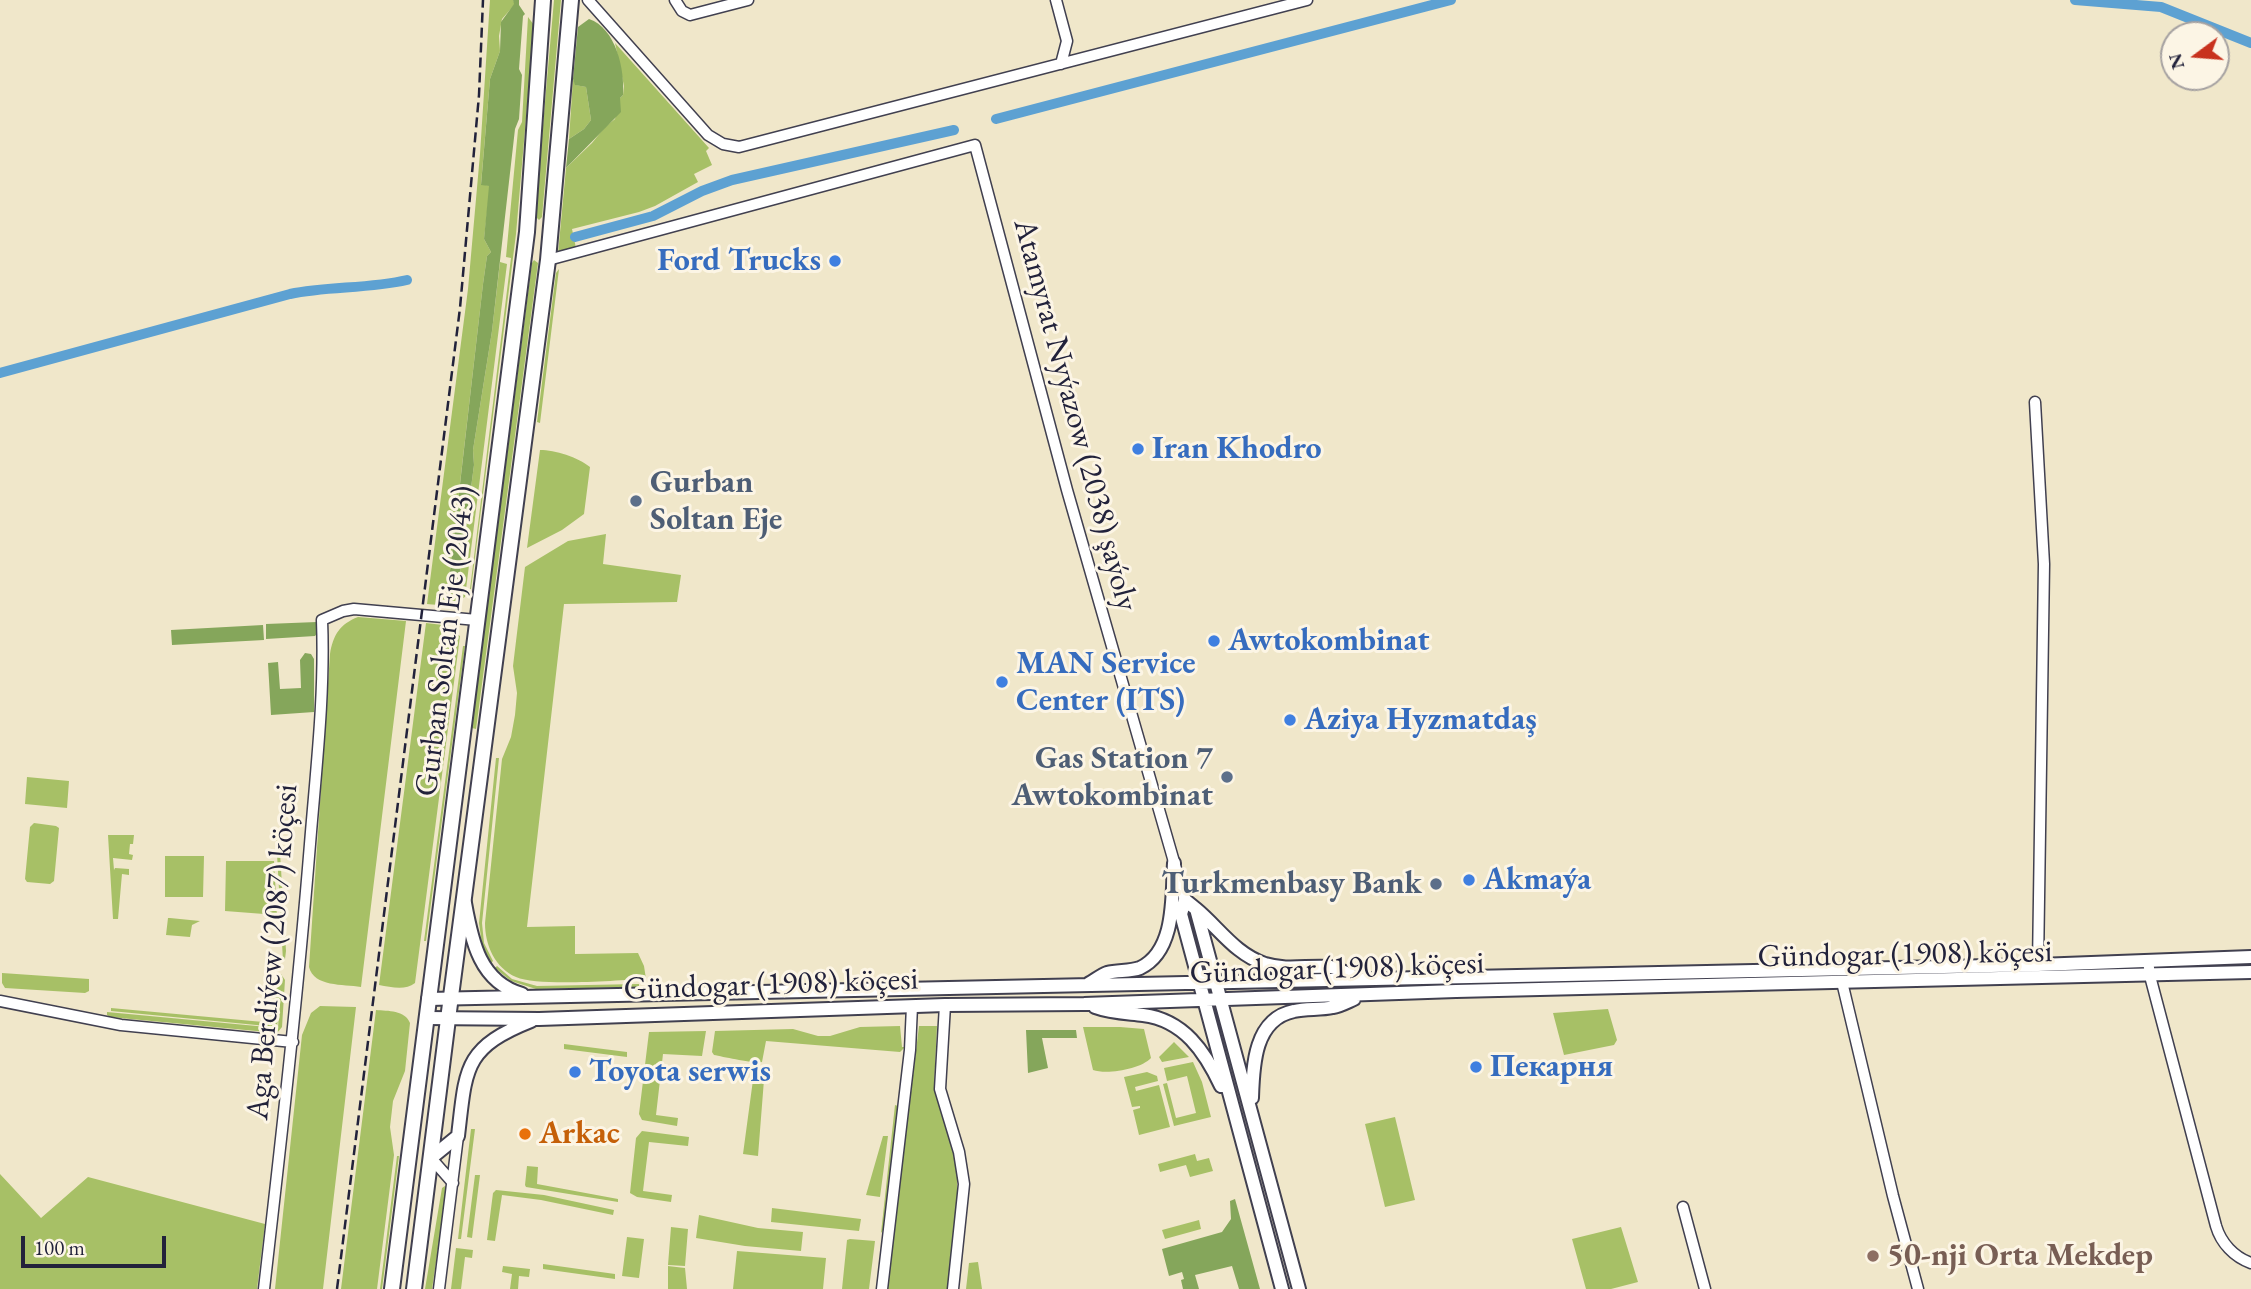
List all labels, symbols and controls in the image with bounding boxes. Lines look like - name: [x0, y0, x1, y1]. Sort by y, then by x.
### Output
- north arrow: [2160, 21, 2230, 91]
- text: N: [2162, 51, 2190, 72]
- street label: Atamyrat Nyýazow (2038) şaýoly: [1004, 215, 1146, 615]
- place label: Ford Trucks: [657, 242, 821, 280]
- marker: Ford Trucks: [827, 253, 843, 269]
- place label: Iran Khodro: [1152, 430, 1322, 468]
- marker: Iran Khodro: [1130, 441, 1146, 457]
- place label: Gurban Soltan Eje: [650, 464, 782, 539]
- street label: Gurban Soltan Eje (2043): [408, 484, 484, 798]
- marker: Gurban Soltan Eje: [628, 493, 644, 509]
- place label: Awtokombinat: [1228, 622, 1429, 660]
- marker: Awtokombinat: [1206, 633, 1222, 649]
- place label: MAN Service Center (ITS): [1016, 645, 1196, 720]
- marker: MAN Service Center (ITS): [994, 674, 1010, 690]
- place label: Aziya Hyzmatdaş: [1304, 701, 1537, 739]
- marker: Aziya Hyzmatdaş: [1282, 712, 1298, 728]
- place label: Gas Station 7 Awtokombinat: [1012, 740, 1213, 815]
- marker: Gas Station 7 Awtokombinat: [1219, 769, 1235, 785]
- street label: Aga Berdiýew (2087) köçesi: [239, 782, 307, 1122]
- place label: Аkmaýa: [1483, 861, 1591, 899]
- place label: Turkmenbasy Bank: [1162, 865, 1422, 903]
- marker: Аkmaýa: [1461, 872, 1477, 888]
- marker: Turkmenbasy Bank: [1428, 876, 1444, 892]
- street label: Gündogar (1908) köçesi: [1757, 933, 2053, 977]
- street label: Gündogar (1908) köçesi: [1189, 945, 1485, 993]
- street label: Gündogar (1908) köçesi: [623, 961, 919, 1009]
- place label: Пекарня: [1490, 1048, 1613, 1086]
- place label: Toyota serwis: [589, 1053, 771, 1091]
- marker: Пекарня: [1468, 1059, 1484, 1075]
- marker: Toyota serwis: [567, 1064, 583, 1080]
- place label: Arkac: [539, 1115, 620, 1153]
- marker: Arkac: [517, 1126, 533, 1142]
- scale bar: [24, 1222, 170, 1266]
- text: 100 m: [34, 1234, 85, 1261]
- place label: 50-nji Orta Mekdep: [1887, 1237, 2153, 1275]
- marker: 50-nji Orta Mekdep: [1865, 1248, 1881, 1264]

